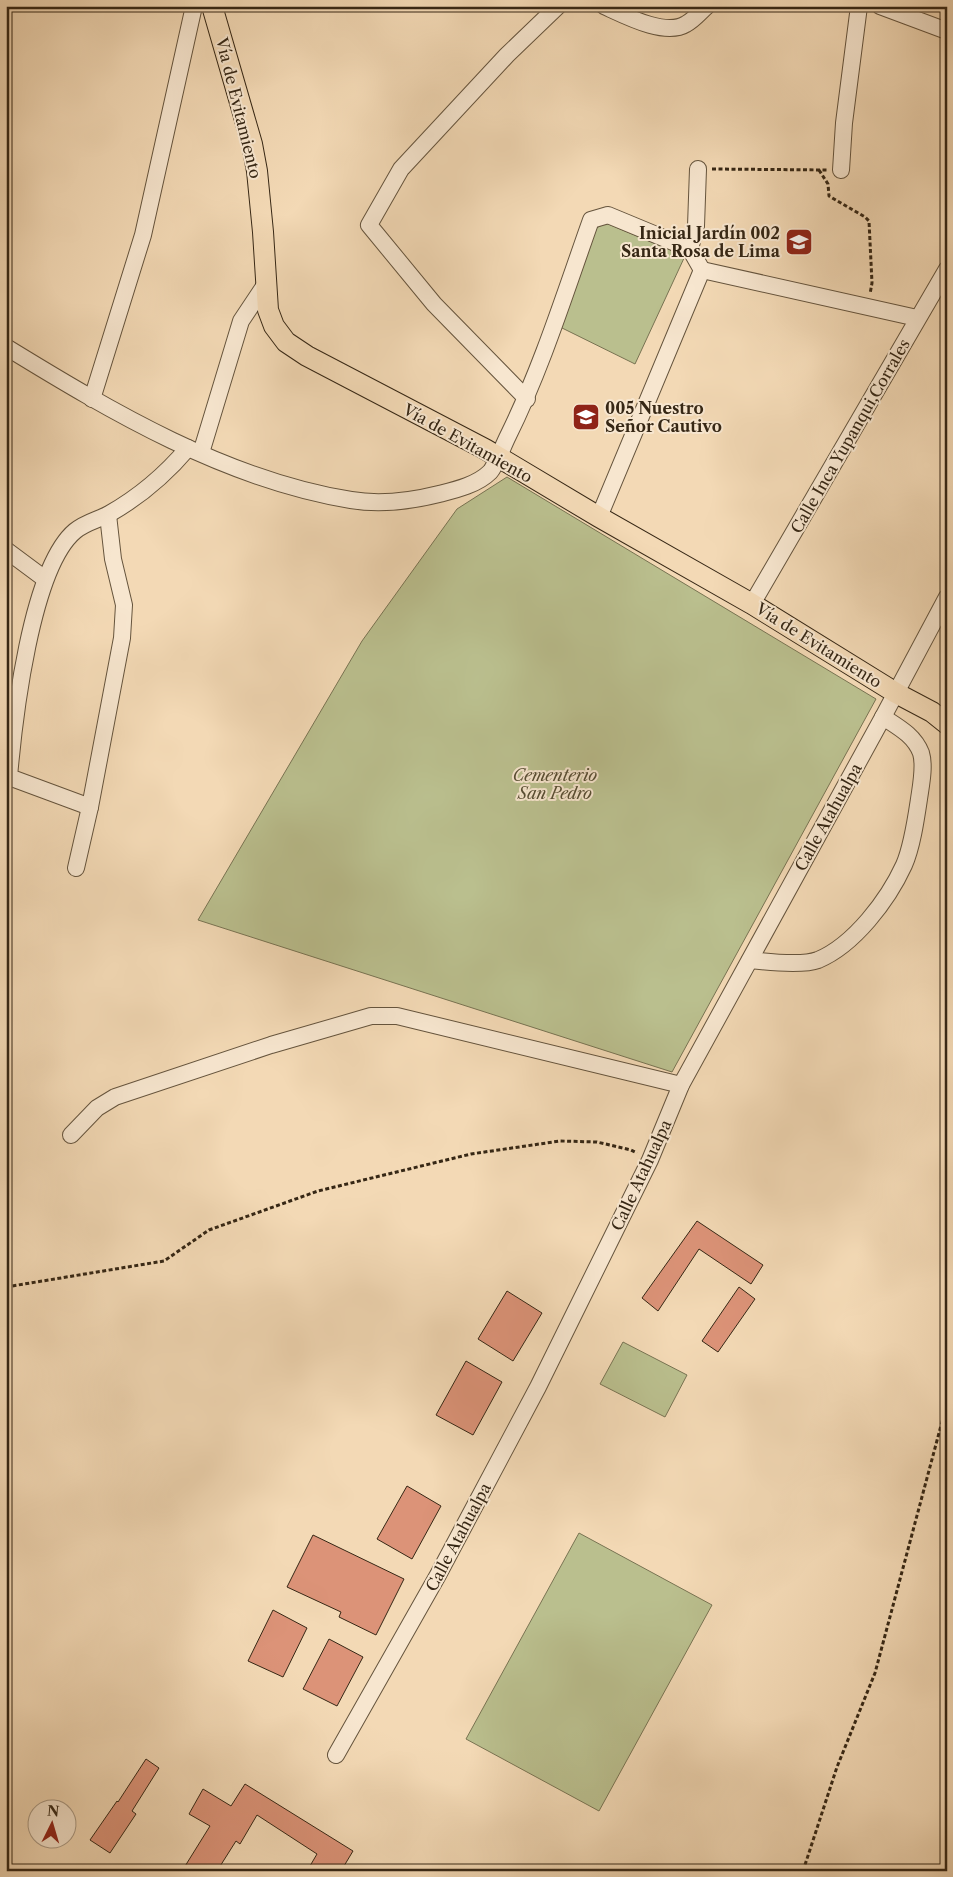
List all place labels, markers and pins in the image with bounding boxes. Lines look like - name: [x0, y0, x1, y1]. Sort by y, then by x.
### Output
- place label: Inicial Jardín 002 Santa Rosa de Lima: [621, 223, 781, 261]
- school or university icon: Inicial Jardín 002 Santa Rosa de Lima: [784, 227, 814, 257]
- place label: 005 Nuestro Señor Cautivo: [605, 398, 722, 436]
- school or university icon: 005 Nuestro Señor Cautivo: [571, 402, 601, 432]

